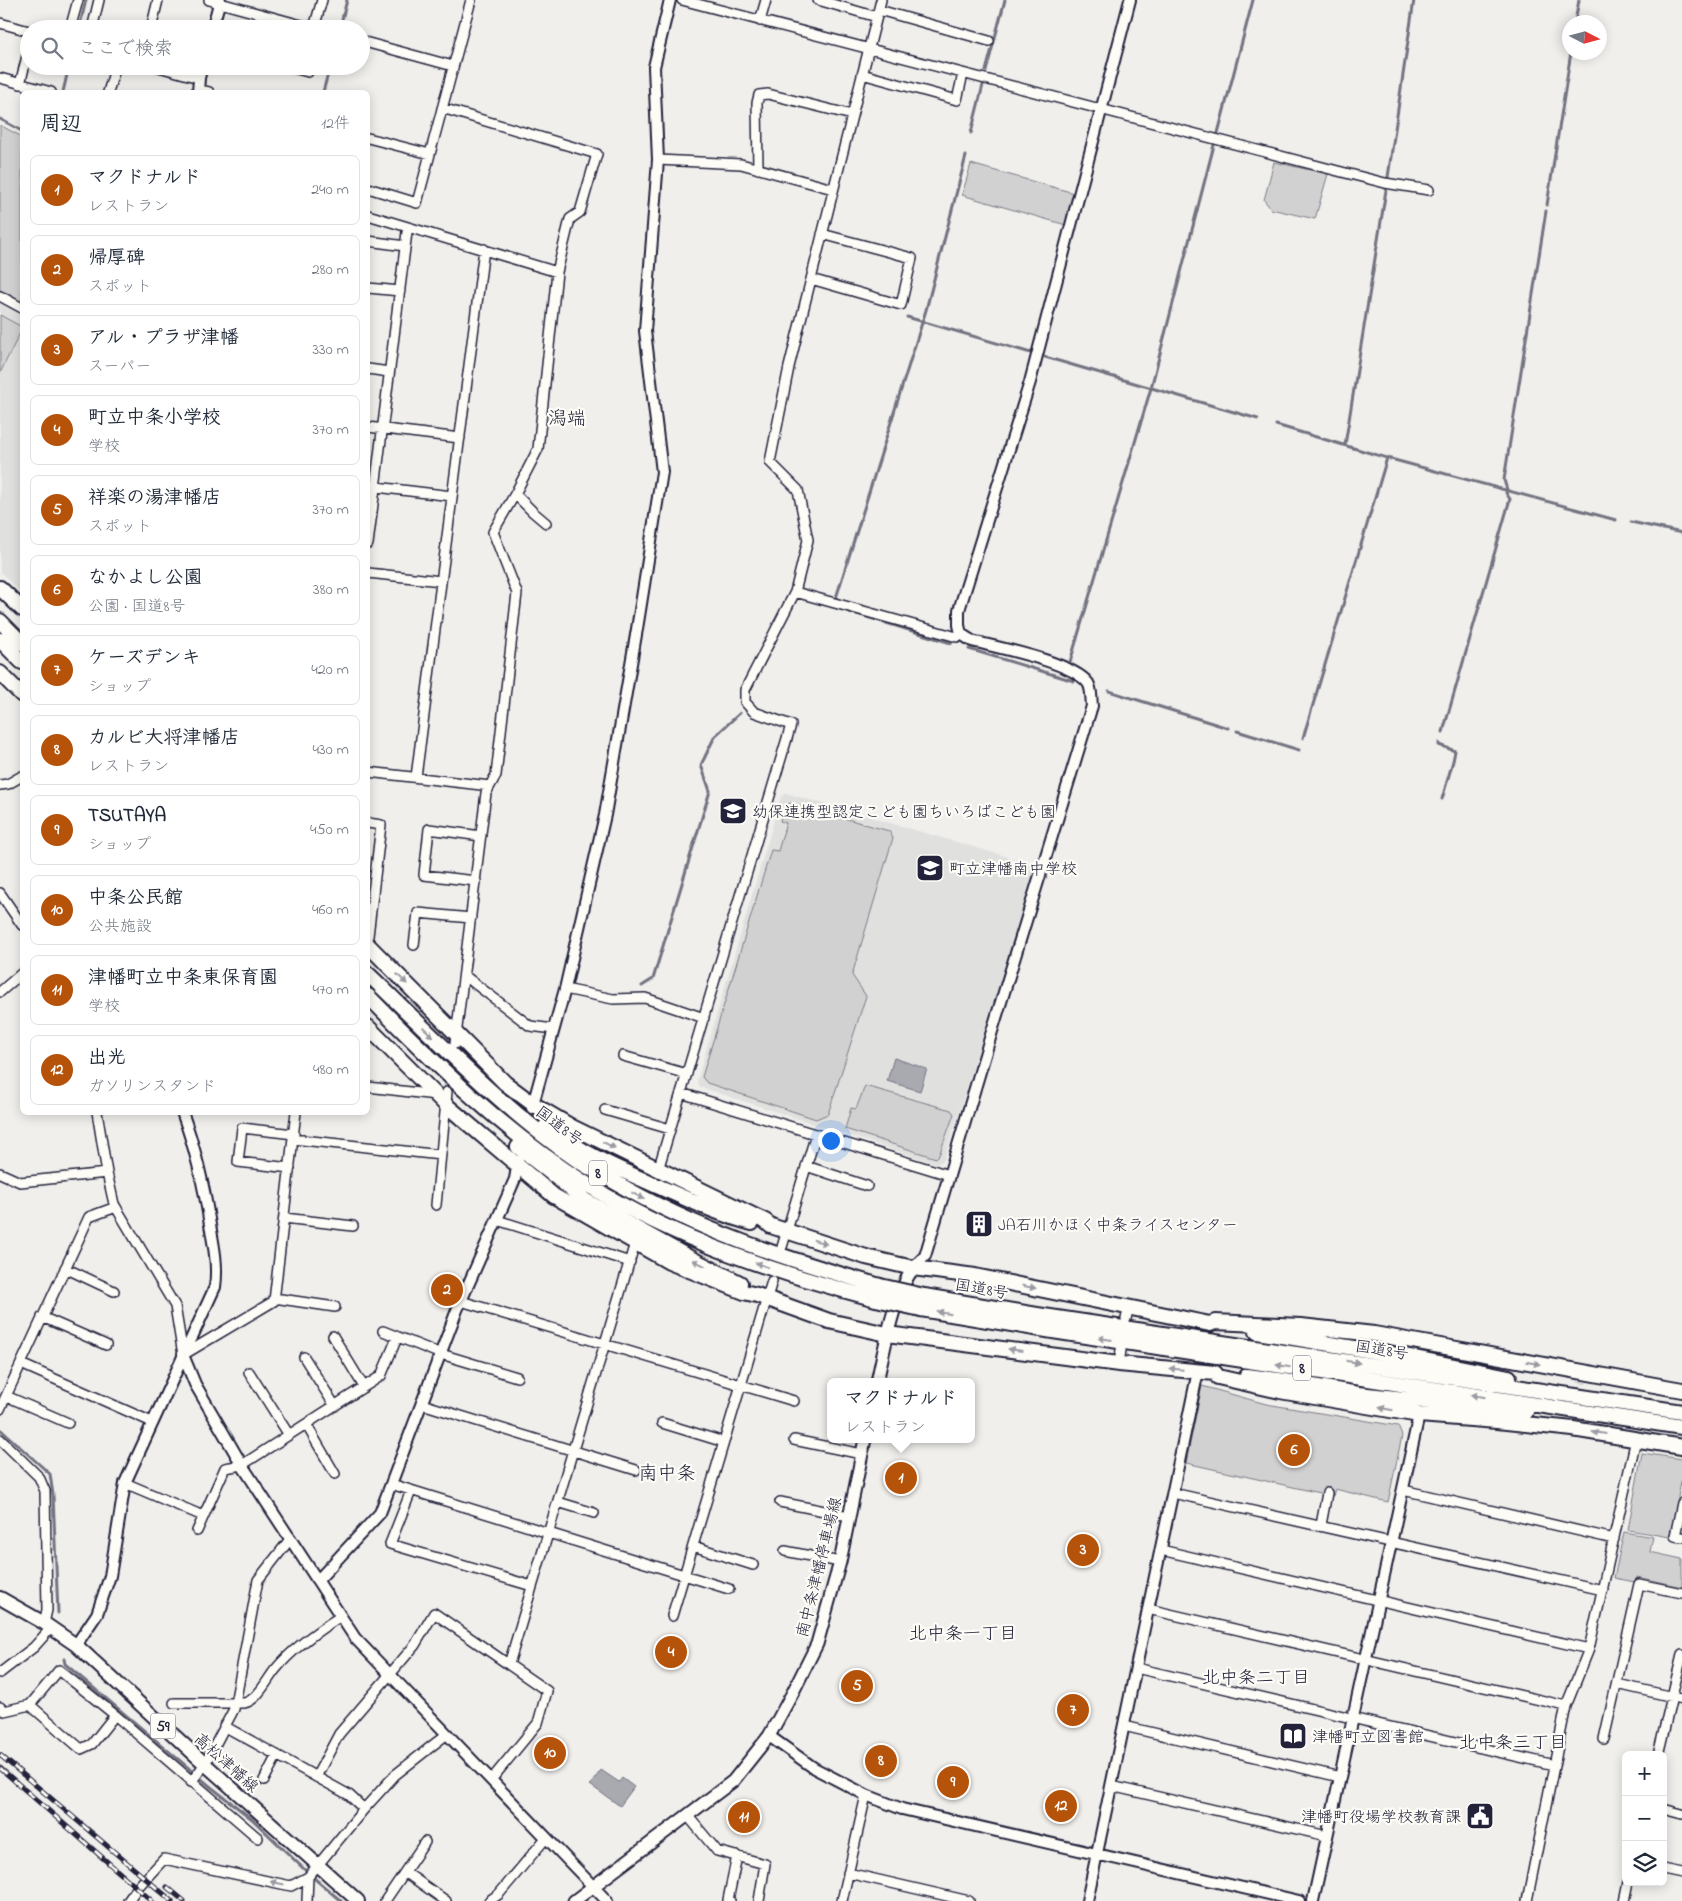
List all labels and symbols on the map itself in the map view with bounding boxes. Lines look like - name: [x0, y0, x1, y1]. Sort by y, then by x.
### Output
- north arrow: [1562, 15, 1607, 60]
- district label: 潟端: [548, 406, 586, 433]
- school or university icon: 幼保連携型認定こども園ちいろばこども園: [718, 796, 748, 826]
- place label: 幼保連携型認定こども園ちいろばこども園: [752, 801, 1056, 825]
- school or university icon: 町立津幡南中学校: [915, 853, 945, 883]
- place label: 町立津幡南中学校: [949, 858, 1077, 882]
- one-way arrow: [396, 973, 408, 985]
- one-way arrow: [422, 1026, 434, 1038]
- street label: 国道8号: [530, 1101, 588, 1152]
- your location: [818, 1128, 844, 1154]
- one-way arrow: [601, 1141, 616, 1149]
- road number: 8: [589, 1160, 607, 1186]
- one-way arrow: [631, 1192, 645, 1200]
- building icon: JA石川かほく中条ライスセンター: [964, 1209, 994, 1239]
- place label: JA石川かほく中条ライスセンター: [998, 1214, 1238, 1238]
- one-way arrow: [812, 1238, 827, 1246]
- one-way arrow: [692, 1258, 706, 1266]
- one-way arrow: [754, 1261, 769, 1269]
- pin: 2: [431, 1271, 463, 1309]
- street label: 国道8号: [953, 1273, 1010, 1306]
- one-way arrow: [1022, 1283, 1037, 1291]
- one-way arrow: [936, 1309, 952, 1317]
- one-way arrow: [1097, 1335, 1113, 1343]
- street label: 国道8号: [1353, 1335, 1410, 1367]
- one-way arrow: [1007, 1345, 1023, 1353]
- road number: 8: [1293, 1356, 1311, 1380]
- one-way arrow: [1345, 1359, 1361, 1367]
- one-way arrow: [1526, 1359, 1542, 1367]
- one-way arrow: [1275, 1361, 1291, 1369]
- one-way arrow: [1168, 1365, 1184, 1373]
- one-way arrow: [1470, 1391, 1486, 1399]
- one-way arrow: [1377, 1405, 1393, 1413]
- one-way arrow: [1591, 1429, 1607, 1437]
- pin: 6: [1278, 1431, 1310, 1469]
- pin: 1: [885, 1459, 917, 1497]
- district label: 南中条: [638, 1461, 696, 1488]
- street label: 南中条津幡停車場線: [791, 1495, 849, 1640]
- pin: 3: [1067, 1531, 1099, 1569]
- district label: 北中条一丁目: [909, 1622, 1017, 1648]
- pin: 4: [655, 1633, 687, 1671]
- district label: 北中条二丁目: [1202, 1666, 1310, 1692]
- pin: 5: [841, 1667, 873, 1705]
- pin: 7: [1057, 1691, 1089, 1729]
- road number: 59: [150, 1714, 176, 1738]
- library icon: 津幡町立図書館: [1278, 1721, 1308, 1751]
- place label: 津幡町立図書館: [1312, 1726, 1424, 1750]
- street label: 高松津幡線: [188, 1728, 263, 1799]
- district label: 北中条三丁目: [1459, 1731, 1567, 1757]
- pin: 10: [534, 1734, 566, 1772]
- pin: 8: [865, 1742, 897, 1780]
- pin: 9: [937, 1763, 969, 1801]
- pin: 12: [1045, 1787, 1077, 1825]
- pin: 11: [728, 1798, 760, 1836]
- public building icon: 津幡町役場学校教育課: [1465, 1801, 1495, 1831]
- place label: 津幡町役場学校教育課: [1301, 1806, 1461, 1830]
- one-way arrow: [269, 1878, 285, 1886]

